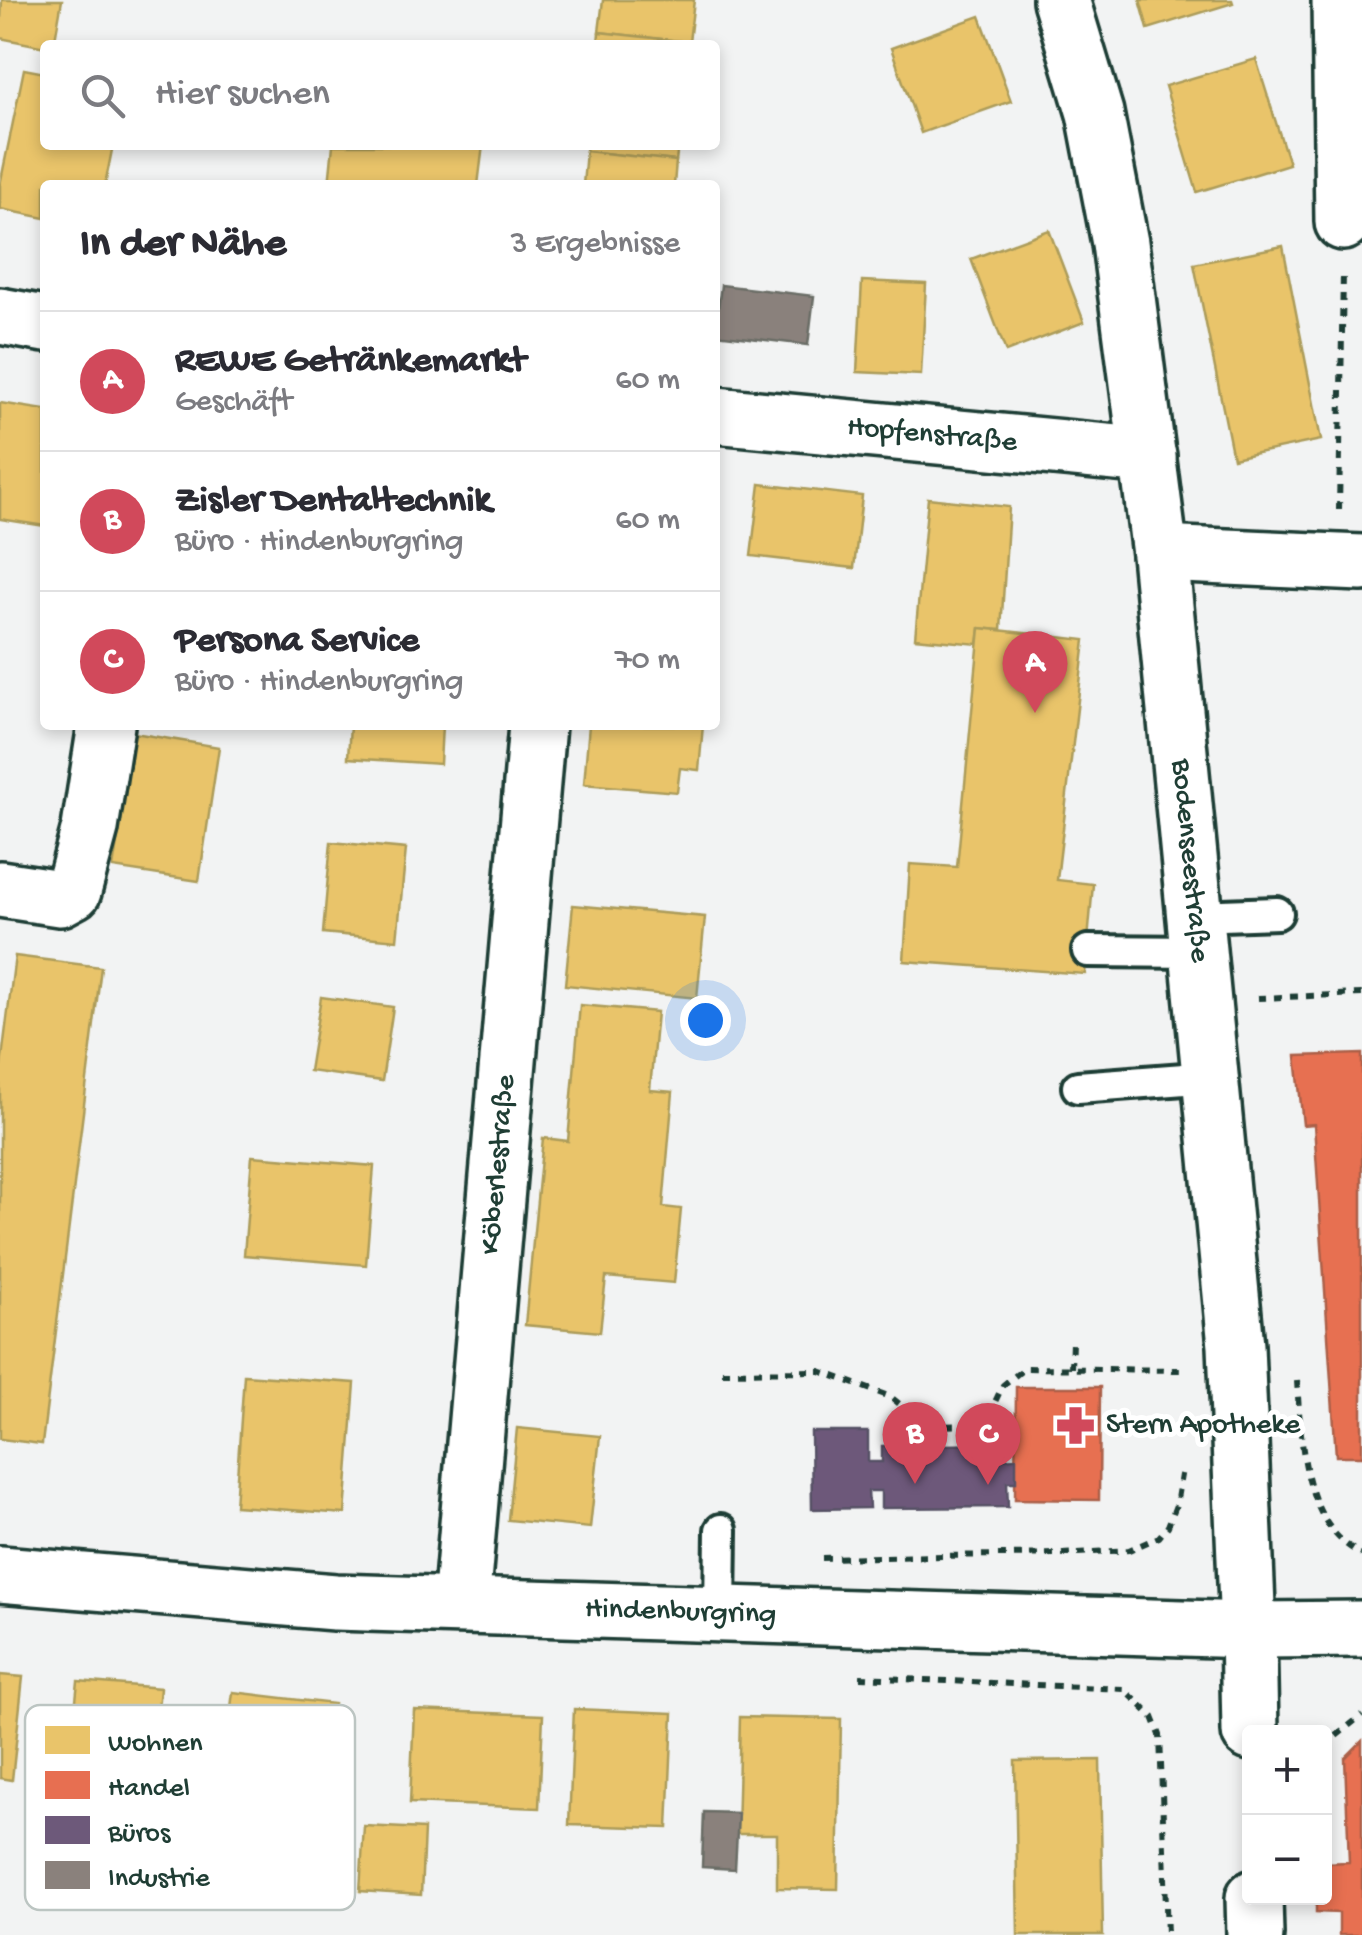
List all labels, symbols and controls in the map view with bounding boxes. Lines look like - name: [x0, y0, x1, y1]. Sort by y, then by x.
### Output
- search box: [40, 40, 720, 150]
- icon: search: [75, 68, 130, 123]
- text: Hier suchen: [155, 73, 330, 117]
- text: In der Nähe: [80, 221, 286, 270]
- text: 3 Ergebnisse: [511, 226, 680, 264]
- text: REWE Getränkemarkt: [175, 340, 526, 384]
- text: A: [103, 362, 122, 400]
- text: 60 m: [615, 362, 680, 400]
- text: Geschäft: [175, 384, 292, 422]
- street label: Hopfenstraße: [845, 410, 1019, 461]
- text: Zisler Dentaltechnik: [175, 480, 491, 524]
- text: B: [104, 502, 121, 540]
- text: 60 m: [615, 502, 680, 540]
- text: Büro · Hindenburgring: [175, 524, 464, 562]
- text: Persona Service: [175, 620, 419, 664]
- pin: A: [1002, 630, 1068, 713]
- text: C: [104, 642, 121, 680]
- text: 70 m: [615, 642, 680, 680]
- text: Büro · Hindenburgring: [175, 664, 464, 702]
- street label: Bodenseestraße: [1162, 756, 1217, 965]
- your location: [680, 995, 731, 1046]
- street label: Köberlestraße: [474, 1073, 524, 1256]
- pin: B: [882, 1402, 948, 1484]
- pin: C: [956, 1402, 1020, 1485]
- pharmacy icon: Stern Apotheke: [1055, 1405, 1097, 1447]
- place label: Stern Apotheke: [1106, 1409, 1301, 1444]
- street label: Hindenburgring: [585, 1592, 777, 1633]
- legend: [25, 1705, 355, 1910]
- map controls: [1242, 1725, 1332, 1905]
- button: +: [1242, 1725, 1332, 1815]
- text: Wohnen: [108, 1728, 203, 1761]
- text: Handel: [108, 1773, 190, 1806]
- button: −: [1242, 1815, 1332, 1905]
- text: Büros: [107, 1818, 171, 1851]
- text: Industrie: [108, 1863, 210, 1896]

